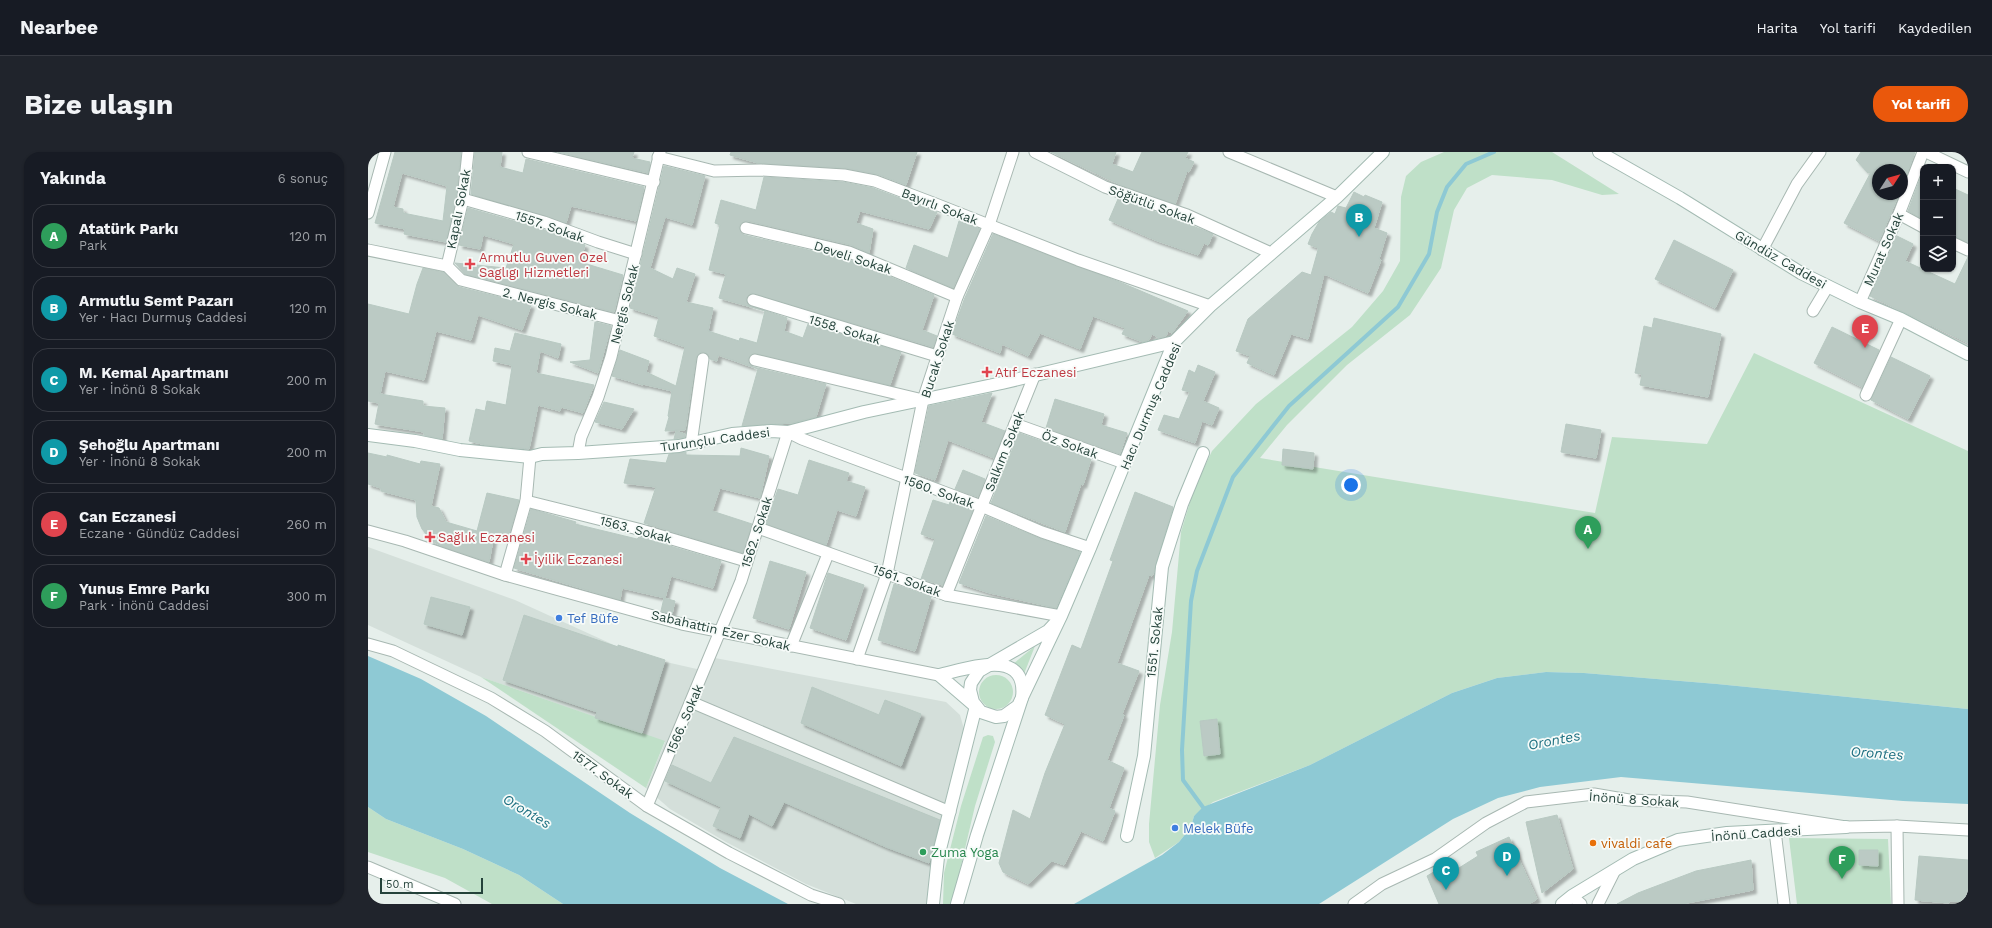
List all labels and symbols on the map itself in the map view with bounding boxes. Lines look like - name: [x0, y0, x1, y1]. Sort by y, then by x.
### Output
- north arrow: [1872, 164, 1908, 200]
- street label: Kapalı Sokak: [443, 167, 474, 250]
- street label: Söğütlü Sokak: [1106, 182, 1198, 227]
- street label: Bayırlı Sokak: [899, 185, 981, 228]
- pin: B: [1346, 204, 1372, 237]
- street label: 1557. Sokak: [513, 208, 587, 246]
- street label: Murat Sokak: [1860, 209, 1907, 288]
- street label: Gündüz Caddesi: [1732, 227, 1829, 292]
- street label: Develi Sokak: [812, 238, 894, 277]
- place label: Armutlu Guven Ozel Saglıgı Hizmetleri: [479, 250, 607, 280]
- marker: Armutlu Guven Ozel Saglıgı Hizmetleri: [464, 258, 476, 270]
- street label: Nergis Sokak: [607, 262, 642, 346]
- street label: 2. Nergis Sokak: [501, 284, 599, 323]
- street label: 1558. Sokak: [807, 311, 883, 348]
- pin: E: [1852, 315, 1878, 348]
- street label: Bucak Sokak: [918, 318, 957, 400]
- street label: Hacı Durmuş Caddesi: [1117, 340, 1184, 472]
- place label: Atıf Eczanesi: [995, 365, 1077, 380]
- marker: Atıf Eczanesi: [982, 367, 992, 377]
- street label: Salkım Sokak: [982, 408, 1028, 494]
- street label: Turunçlu Caddesi: [659, 424, 771, 455]
- street label: Öz Sokak: [1039, 427, 1101, 462]
- street label: 1560. Sokak: [901, 472, 977, 511]
- your location: [1341, 475, 1361, 495]
- street label: 1562. Sokak: [738, 494, 775, 570]
- street label: 1563. Sokak: [598, 513, 674, 546]
- pin: A: [1575, 516, 1601, 549]
- place label: Sağlık Eczanesi: [438, 530, 535, 545]
- marker: Sağlık Eczanesi: [425, 532, 435, 542]
- place label: İyilik Eczanesi: [534, 552, 622, 567]
- marker: İyilik Eczanesi: [521, 554, 531, 564]
- street label: 1561. Sokak: [871, 561, 944, 600]
- street label: 1551. Sokak: [1143, 605, 1166, 678]
- street label: Sabahattin Ezer Sokak: [650, 607, 793, 654]
- place label: Tef Büfe: [567, 611, 619, 626]
- marker: Tef Büfe: [554, 613, 564, 623]
- street label: 1566. Sokak: [663, 681, 706, 756]
- water label: Orontes: [1526, 727, 1582, 753]
- water label: Orontes: [1850, 743, 1904, 763]
- street label: 1577. Sokak: [569, 747, 637, 802]
- street label: İnönü 8 Sokak: [1588, 789, 1680, 810]
- water label: Orontes: [500, 791, 554, 831]
- place label: Melek Büfe: [1183, 821, 1253, 836]
- marker: Melek Büfe: [1170, 823, 1180, 833]
- street label: İnönü Caddesi: [1710, 823, 1802, 844]
- place label: vivaldi cafe: [1601, 836, 1672, 851]
- marker: vivaldi cafe: [1588, 838, 1598, 848]
- pin: D: [1494, 843, 1520, 876]
- place label: Zuma Yoga: [931, 845, 1000, 860]
- pin: F: [1829, 846, 1855, 879]
- marker: Zuma Yoga: [918, 847, 928, 857]
- pin: C: [1433, 857, 1459, 890]
- scale bar: [380, 876, 483, 895]

